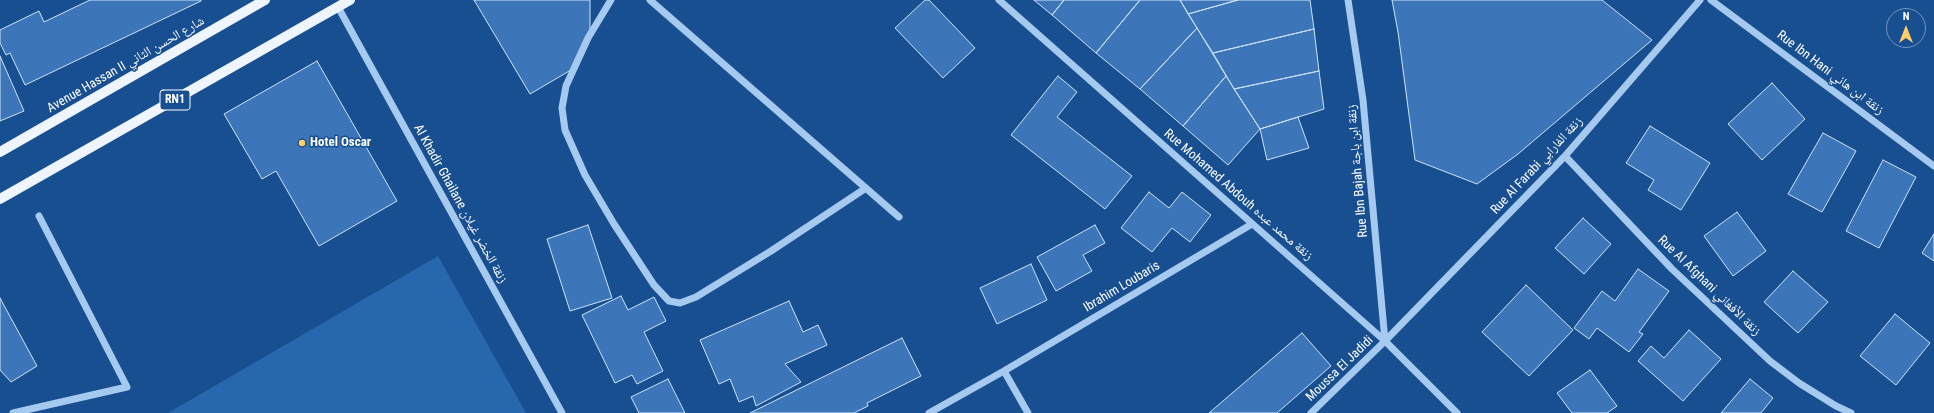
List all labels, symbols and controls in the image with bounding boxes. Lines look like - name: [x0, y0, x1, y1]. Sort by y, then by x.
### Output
- north arrow: [1886, 8, 1926, 48]
- text: N: [1903, 10, 1909, 23]
- street label: Avenue Hassan II شارع الحسن الثاني: [44, 13, 208, 117]
- street label: Rue Ibn Hani زنقة ابن هاني: [1773, 28, 1887, 118]
- road number: RN1: [160, 90, 190, 110]
- street label: Rue Ibn Bajah زنقة ابن باجة: [1344, 104, 1372, 238]
- street label: Rue Al Farabi زنقة الفارابي: [1488, 114, 1586, 218]
- street label: Al Khadir Ghailane زنقة الخضر غيلان: [410, 122, 510, 286]
- street label: Rue Mohamed Abdouh زنقة محمد عبده: [1160, 126, 1316, 264]
- place label: Hotel Oscar: [310, 135, 371, 151]
- marker: Hotel Oscar: [297, 138, 307, 148]
- street label: Rue Al Afghani زنقة الأفغاني: [1654, 233, 1764, 339]
- street label: Ibrahim Loubaris: [1081, 258, 1163, 316]
- street label: Moussa El Jadidi: [1303, 333, 1377, 405]

